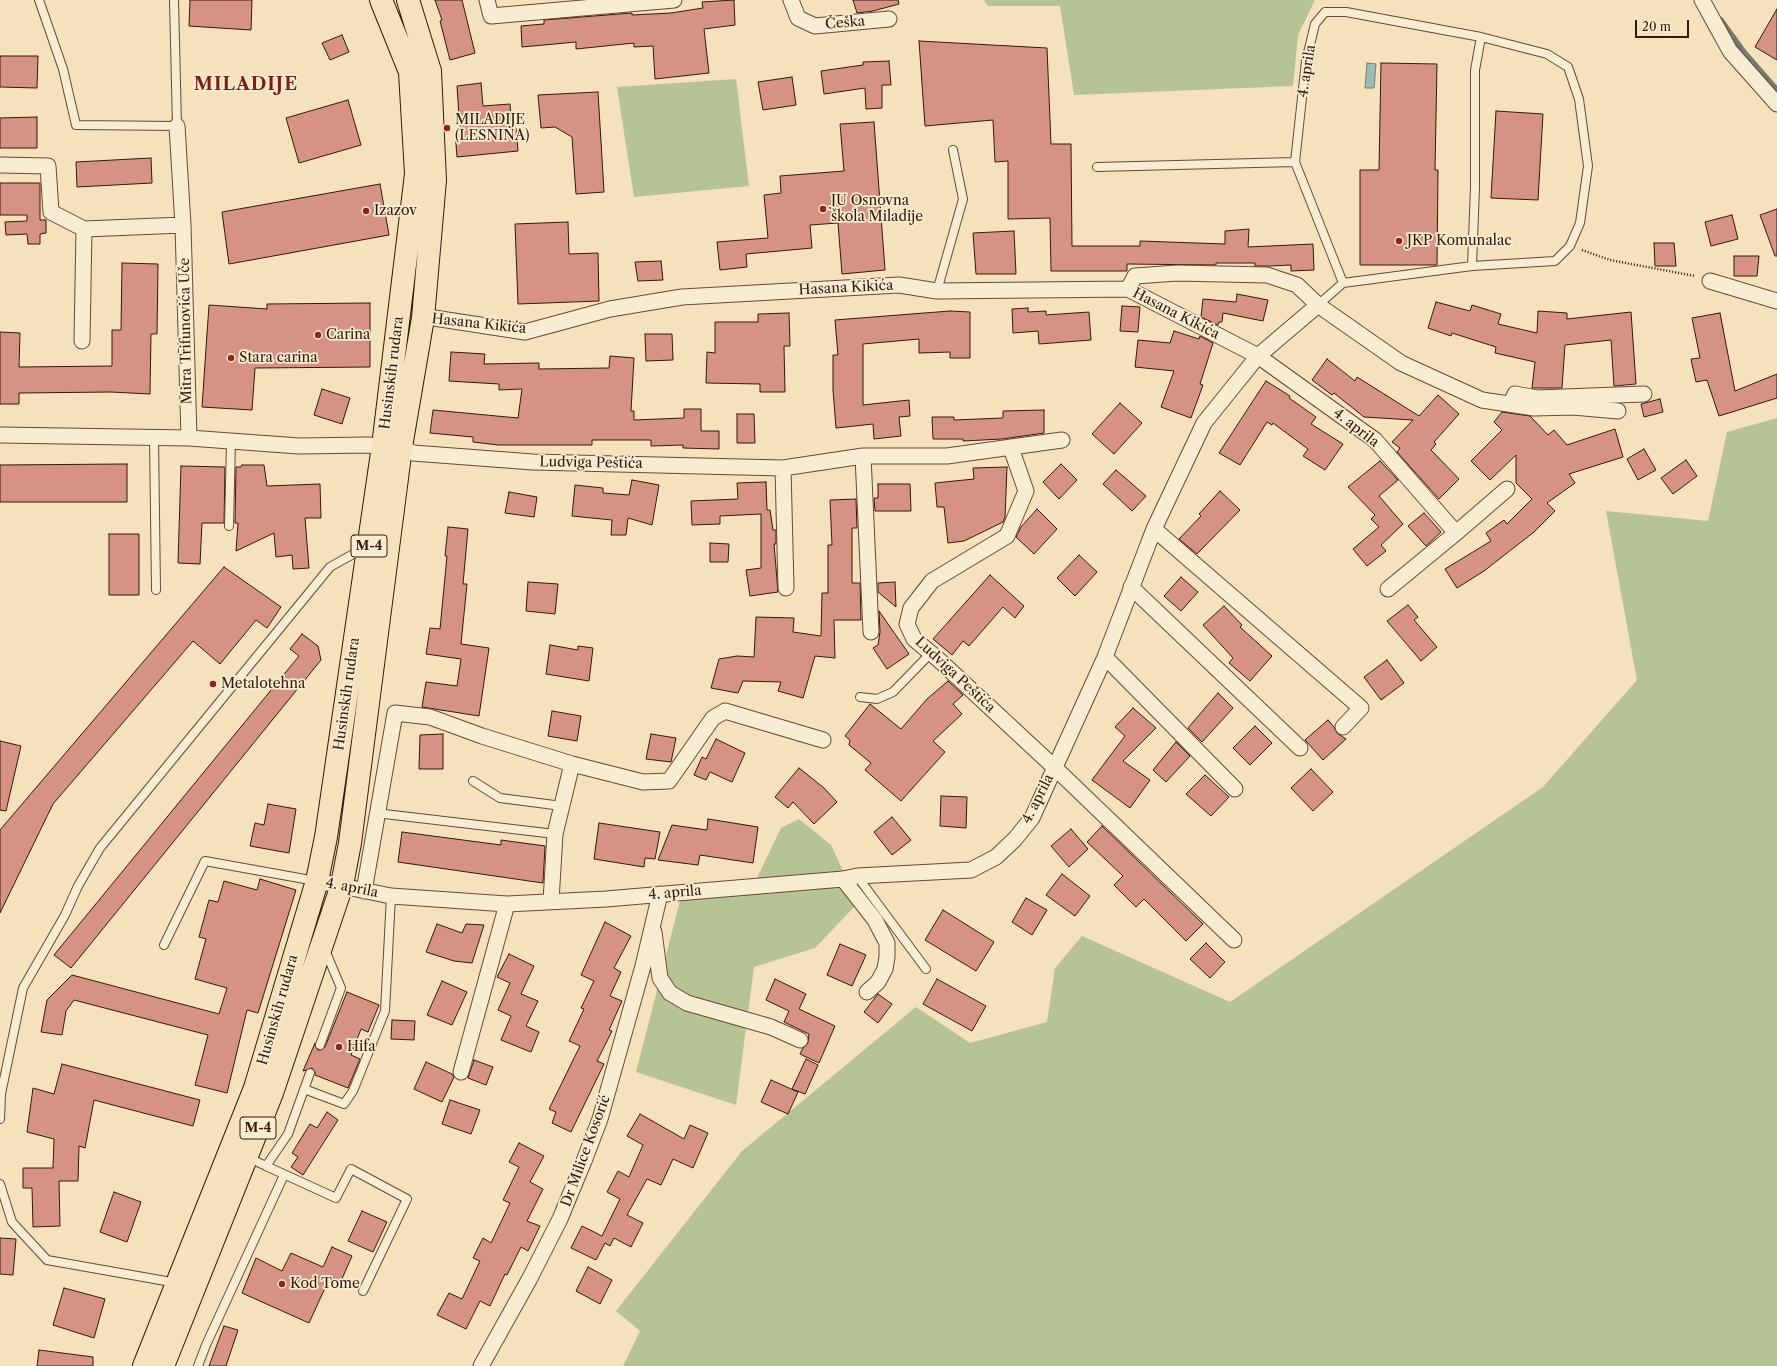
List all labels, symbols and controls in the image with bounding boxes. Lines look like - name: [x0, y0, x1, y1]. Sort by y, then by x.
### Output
- scale bar: [1637, 12, 1691, 38]
- street label: Češka: [824, 13, 866, 33]
- text: 20 m: [1642, 19, 1671, 34]
- street label: 4. aprila: [1295, 43, 1319, 99]
- district label: MILADIJE: [194, 74, 298, 96]
- place label: MILADIJE (LESNINA): [455, 112, 529, 144]
- marker: MILADIJE (LESNINA): [442, 123, 452, 133]
- place label: JU Osnovna škola Miladije: [831, 193, 923, 226]
- place label: Izazov: [374, 203, 417, 219]
- marker: JU Osnovna škola Miladije: [818, 204, 828, 214]
- marker: Izazov: [361, 206, 371, 216]
- place label: JKP Komunalac: [1407, 233, 1512, 249]
- marker: JKP Komunalac: [1394, 236, 1404, 246]
- street label: Mitra Trifunovića Uče: [176, 257, 196, 405]
- street label: Hasana Kikića: [798, 277, 894, 299]
- street label: Hasana Kikića: [1130, 285, 1222, 343]
- street label: Hasana Kikića: [431, 311, 527, 337]
- street label: Husinskih rudara: [377, 315, 407, 431]
- place label: Carina: [326, 327, 370, 343]
- marker: Carina: [313, 330, 323, 340]
- place label: Stara carina: [239, 350, 318, 366]
- marker: Stara carina: [226, 353, 236, 363]
- street label: 4. aprila: [1330, 405, 1382, 451]
- street label: Ludviga Peštića: [539, 454, 643, 472]
- road number: M-4: [351, 535, 387, 557]
- street label: Ludviga Peštića: [912, 634, 998, 716]
- street label: Husinskih rudara: [331, 636, 363, 752]
- place label: Metalotehna: [221, 676, 305, 692]
- marker: Metalotehna: [208, 679, 218, 689]
- street label: 4. aprila: [1018, 771, 1058, 827]
- street label: 4. aprila: [324, 875, 380, 901]
- street label: 4. aprila: [648, 882, 702, 904]
- street label: Husinskih rudara: [254, 953, 302, 1067]
- place label: Hifa: [347, 1039, 376, 1055]
- marker: Hifa: [334, 1042, 344, 1052]
- street label: Dr Milice Kosorić: [558, 1093, 614, 1209]
- road number: M-4: [240, 1117, 276, 1139]
- place label: Kod Tome: [290, 1276, 360, 1292]
- marker: Kod Tome: [277, 1279, 287, 1289]

